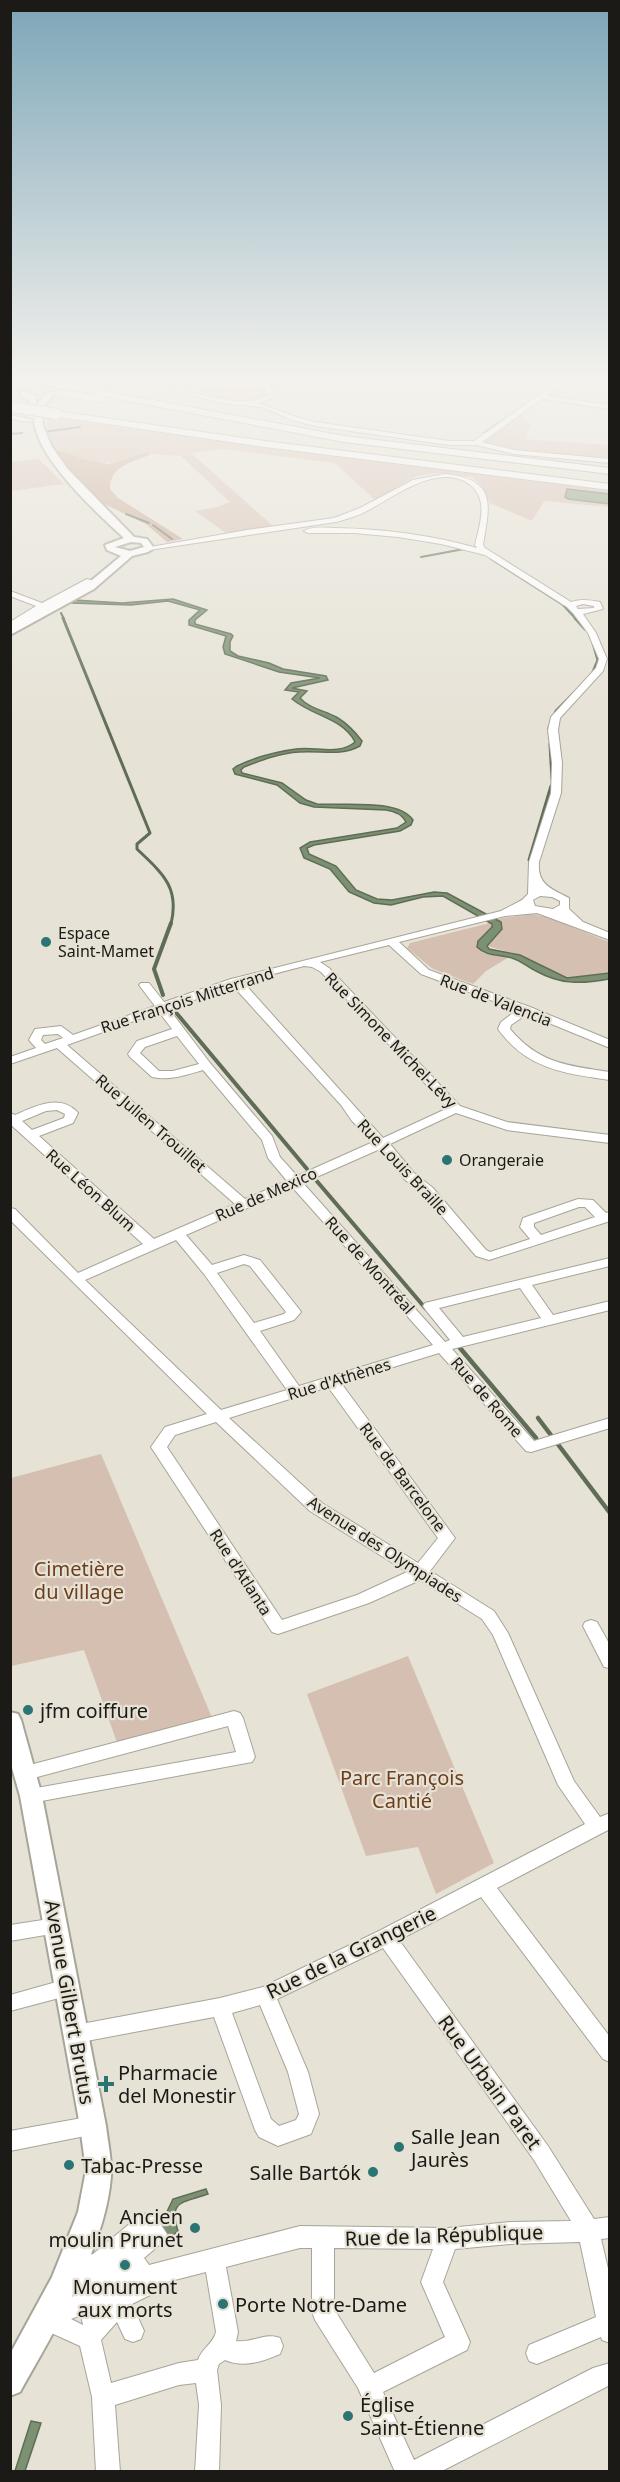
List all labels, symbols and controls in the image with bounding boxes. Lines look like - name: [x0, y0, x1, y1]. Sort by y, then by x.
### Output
- place label: Espace Saint-Mamet: [58, 922, 154, 962]
- marker: Espace Saint-Mamet: [39, 935, 53, 949]
- street label: Rue François Mitterrand: [98, 962, 276, 1038]
- street label: Rue Simone Michel-Lévy: [320, 967, 463, 1114]
- street label: Rue de Valencia: [437, 969, 555, 1031]
- street label: Rue Julien Trouillet: [91, 1069, 211, 1177]
- street label: Rue Louis Braille: [353, 1114, 453, 1220]
- street label: Rue Léon Blum: [41, 1144, 141, 1236]
- place label: Orangeraie: [459, 1149, 544, 1171]
- marker: Orangeraie: [440, 1153, 454, 1167]
- street label: Rue de Mexico: [212, 1162, 320, 1226]
- street label: Rue de Montréal: [320, 1211, 420, 1319]
- street label: Rue de Rome: [446, 1352, 528, 1442]
- street label: Rue d'Athènes: [285, 1353, 393, 1405]
- street label: Rue de Barcelone: [355, 1418, 451, 1536]
- street label: Avenue des Olympiades: [303, 1491, 467, 1607]
- street label: Rue d'Atlanta: [205, 1524, 277, 1620]
- park label: Cimetière du village: [34, 1555, 124, 1605]
- place label: jfm coiffure: [38, 1697, 148, 1724]
- marker: jfm coiffure: [21, 1703, 35, 1717]
- park label: Parc François Cantié: [340, 1764, 464, 1814]
- street label: Avenue Gilbert Brutus: [39, 1898, 101, 2106]
- street label: Rue de la Grangerie: [262, 1899, 440, 2005]
- street label: Rue Urbain Paret: [432, 2009, 548, 2155]
- place label: Pharmacie del Monestir: [118, 2059, 236, 2109]
- marker: Pharmacie del Monestir: [99, 2077, 113, 2091]
- place label: Salle Jean Jaurès: [409, 2123, 500, 2173]
- marker: Salle Jean Jaurès: [392, 2140, 406, 2154]
- place label: Tabac-Presse: [81, 2152, 203, 2179]
- marker: Tabac-Presse: [62, 2158, 76, 2172]
- place label: Salle Bartók: [250, 2159, 361, 2186]
- marker: Salle Bartók: [366, 2165, 380, 2179]
- place label: Ancien moulin Prunet: [48, 2203, 183, 2253]
- street label: Rue de la République: [344, 2218, 544, 2252]
- marker: Ancien moulin Prunet: [188, 2221, 202, 2235]
- marker: Monument aux morts: [118, 2258, 132, 2272]
- place label: Monument aux morts: [73, 2273, 177, 2323]
- place label: Porte Notre-Dame: [235, 2291, 407, 2318]
- marker: Porte Notre-Dame: [216, 2297, 230, 2311]
- place label: Église Saint-Étienne: [360, 2391, 484, 2441]
- marker: Église Saint-Étienne: [341, 2409, 355, 2423]

